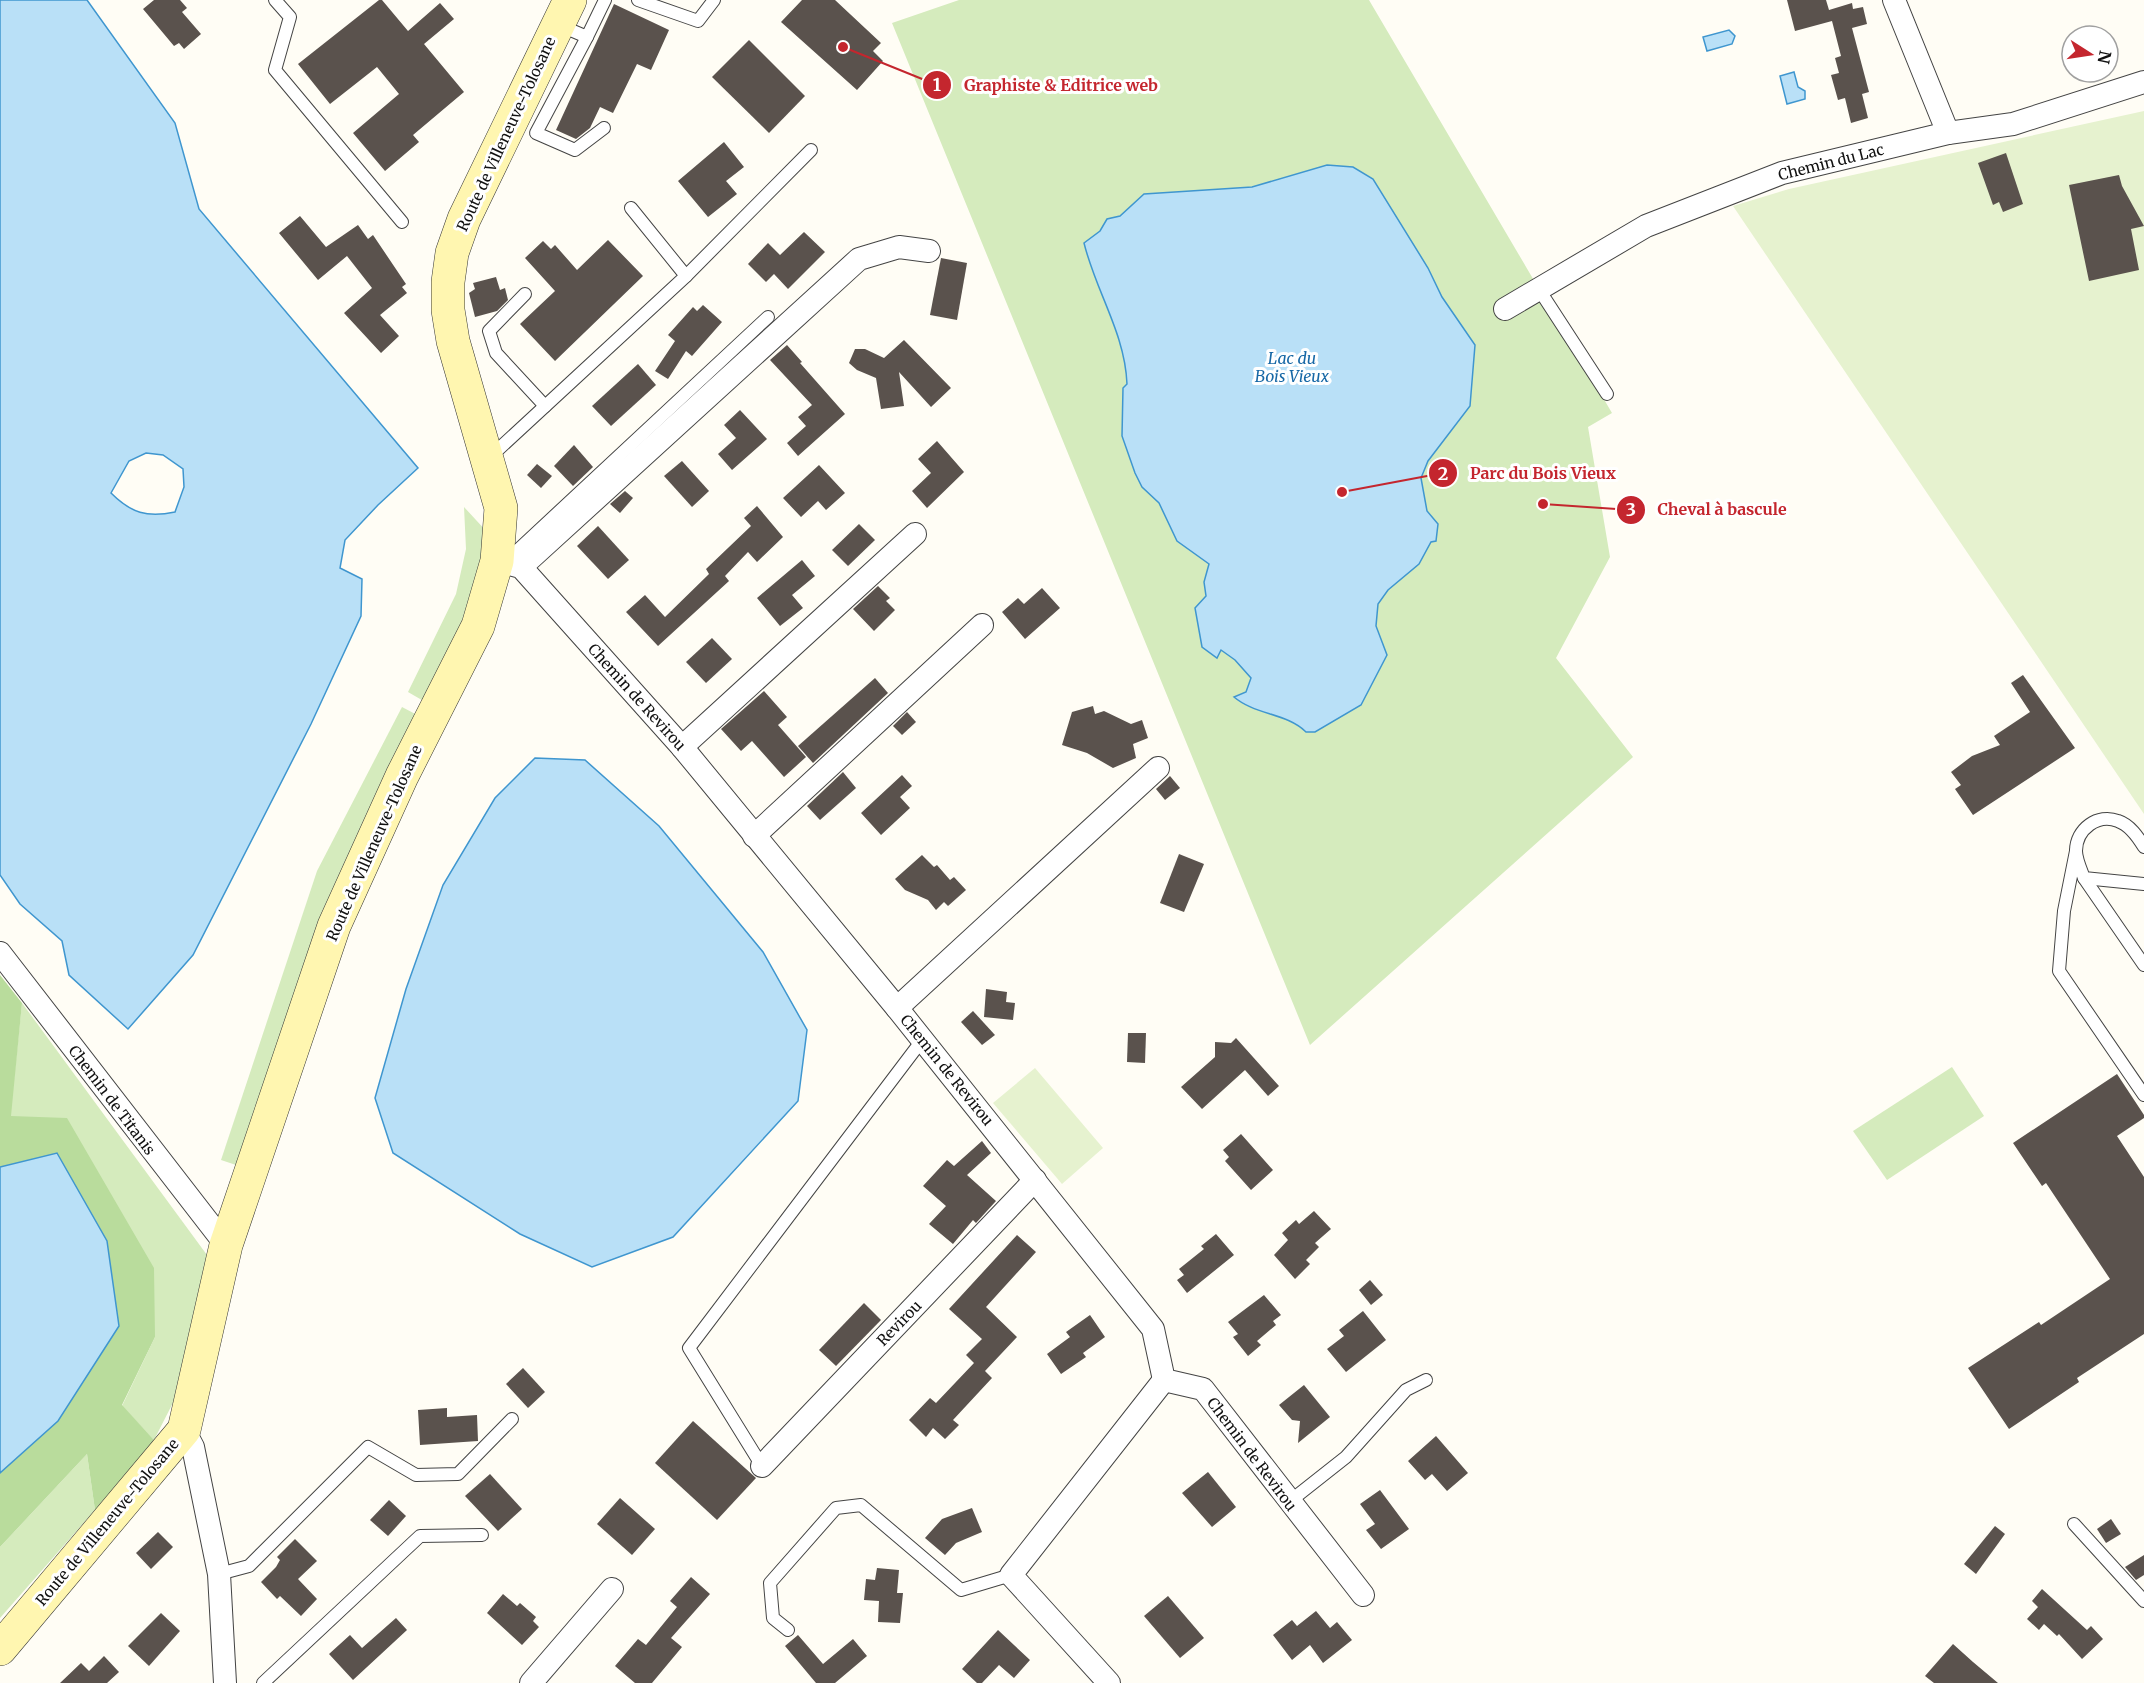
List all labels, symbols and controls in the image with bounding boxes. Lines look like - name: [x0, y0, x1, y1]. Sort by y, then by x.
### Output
- north arrow: [2060, 24, 2120, 84]
- street label: Route de Villeneuve-Tolosane: [452, 34, 560, 234]
- text: N: [2094, 49, 2116, 66]
- callout: Graphiste & Editrice web: [922, 68, 1170, 102]
- text: 1: [933, 73, 941, 96]
- text: Graphiste & Editrice web: [964, 75, 1158, 95]
- street label: Chemin du Lac: [1776, 140, 1886, 184]
- water label: Lac du Bois Vieux: [1255, 348, 1330, 386]
- callout: Parc du Bois Vieux: [1428, 456, 1628, 490]
- text: 2: [1438, 462, 1448, 485]
- text: Parc du Bois Vieux: [1470, 463, 1616, 483]
- callout: Cheval à bascule: [1616, 493, 1799, 527]
- text: 3: [1626, 498, 1636, 521]
- text: Cheval à bascule: [1657, 499, 1787, 519]
- street label: Chemin de Revirou: [584, 640, 690, 754]
- street label: Route de Villeneuve-Tolosane: [322, 742, 426, 944]
- street label: Chemin de Revirou: [896, 1011, 998, 1129]
- street label: Chemin de Titanis: [65, 1041, 159, 1159]
- street label: Revirou: [873, 1296, 925, 1350]
- street label: Chemin de Revirou: [1203, 1393, 1301, 1515]
- street label: Route de Villeneuve-Tolosane: [31, 1434, 183, 1610]

